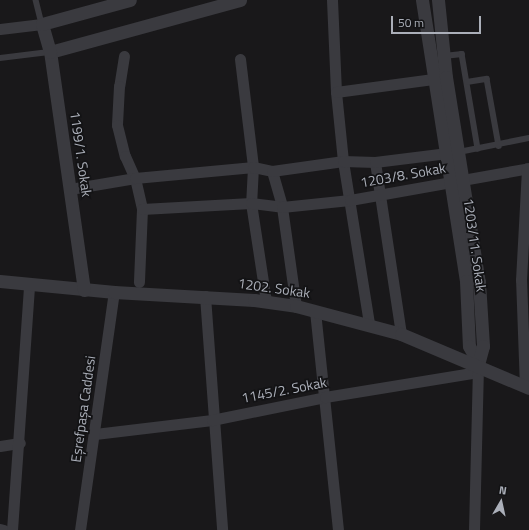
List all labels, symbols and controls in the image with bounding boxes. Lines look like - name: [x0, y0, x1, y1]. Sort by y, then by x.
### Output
- scale bar: [393, 8, 483, 34]
- text: 50 m: [398, 13, 424, 32]
- street label: 1199/1. Sokak: [67, 110, 95, 198]
- street label: 1203/8. Sokak: [359, 159, 447, 191]
- street label: 1203/11. Sokak: [460, 197, 490, 293]
- street label: 1202. Sokak: [237, 275, 311, 301]
- street label: Eşrefpaşa Caddesi: [67, 354, 99, 464]
- street label: 1145/2. Sokak: [240, 374, 328, 406]
- north arrow: [481, 482, 521, 522]
- text: N: [498, 482, 508, 499]

